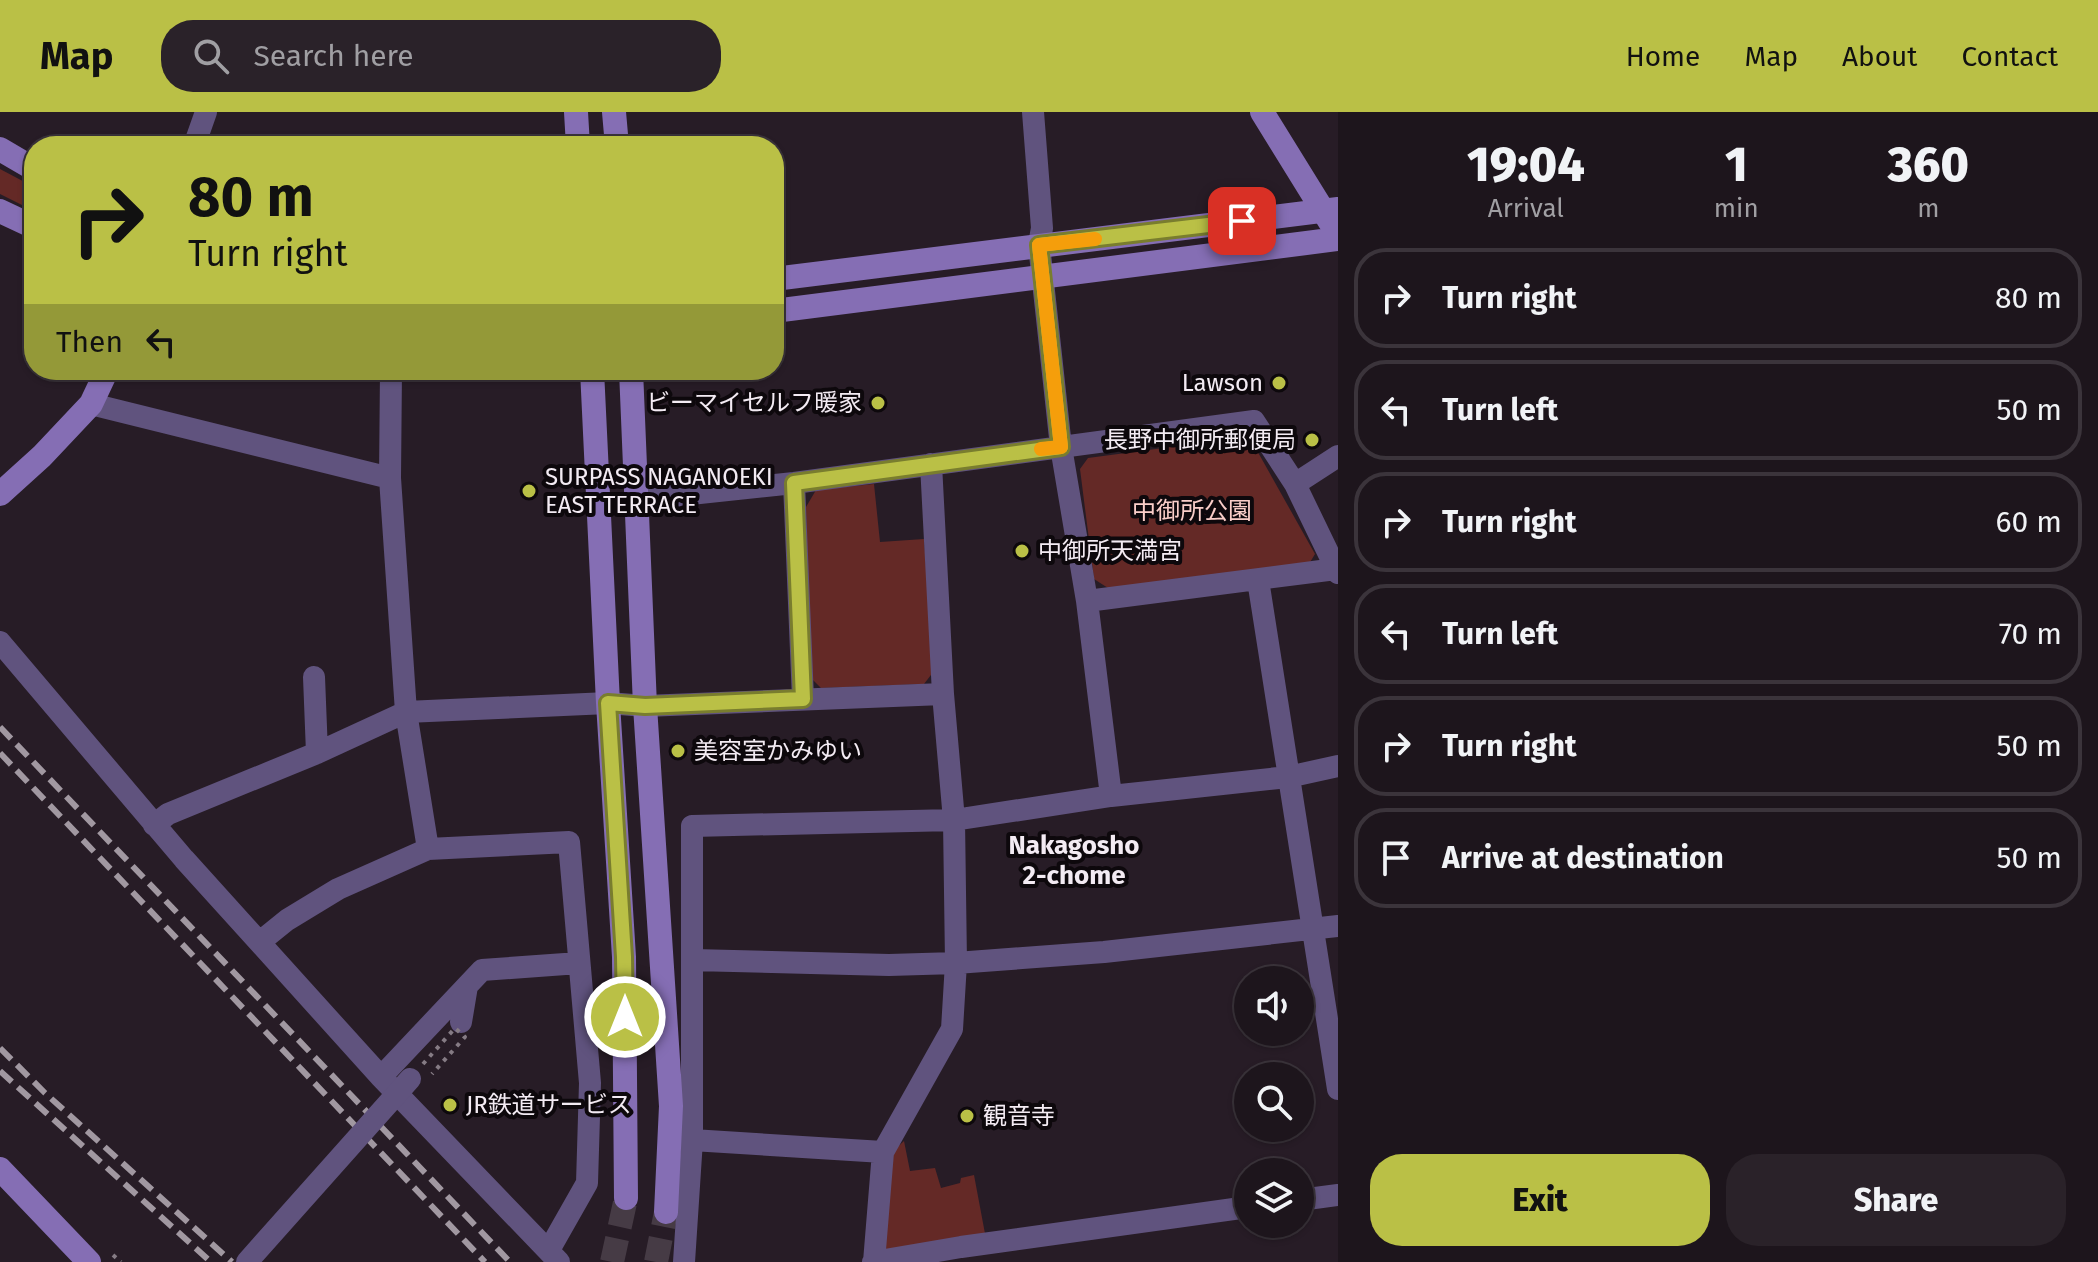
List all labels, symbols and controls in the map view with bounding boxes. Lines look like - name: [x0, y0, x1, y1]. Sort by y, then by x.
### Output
- search box: [161, 20, 721, 92]
- text: Map: [40, 33, 113, 79]
- icon: search: [189, 34, 233, 78]
- text: Search here: [253, 38, 414, 74]
- text: Home: [1626, 40, 1700, 73]
- text: Map: [1744, 40, 1798, 73]
- text: About: [1842, 40, 1917, 73]
- text: Contact: [1961, 40, 2058, 73]
- text: 19:04: [1467, 136, 1585, 194]
- text: 1: [1725, 136, 1748, 194]
- text: 360: [1888, 136, 1969, 194]
- text: 80 m: [188, 164, 314, 231]
- icon: right: [56, 168, 160, 272]
- pin: [1208, 187, 1276, 255]
- text: Arrival: [1488, 193, 1564, 224]
- text: min: [1714, 193, 1759, 224]
- text: m: [1917, 193, 1939, 224]
- icon: arrive: [1220, 199, 1264, 243]
- text: Turn right: [188, 232, 348, 276]
- icon: right: [1374, 276, 1418, 320]
- text: Turn right: [1442, 280, 1577, 316]
- text: 80 m: [1995, 280, 2062, 316]
- icon: left: [139, 320, 183, 364]
- text: Then: [56, 324, 123, 360]
- place label: Lawson: [1182, 369, 1263, 397]
- marker: Lawson: [1270, 374, 1288, 392]
- icon: left: [1374, 388, 1418, 432]
- place label: ビーマイセルフ暖家: [646, 389, 862, 417]
- text: Turn left: [1442, 392, 1558, 428]
- text: 50 m: [1997, 392, 2062, 428]
- marker: ビーマイセルフ暖家: [869, 394, 887, 412]
- place label: 長野中御所郵便局: [1104, 426, 1296, 454]
- marker: 長野中御所郵便局: [1303, 431, 1321, 449]
- place label: SURPASS NAGANOEKI EAST TERRACE: [545, 463, 773, 519]
- marker: SURPASS NAGANOEKI EAST TERRACE: [520, 482, 538, 500]
- park label: 中御所公園: [1132, 497, 1252, 525]
- icon: right: [1374, 500, 1418, 544]
- text: Turn right: [1442, 504, 1577, 540]
- text: 60 m: [1996, 504, 2062, 540]
- place label: 中御所天満宮: [1038, 537, 1182, 565]
- marker: 中御所天満宮: [1013, 542, 1031, 560]
- icon: left: [1374, 612, 1418, 656]
- text: Turn left: [1442, 616, 1558, 652]
- text: 70 m: [1999, 616, 2062, 652]
- icon: right: [1374, 724, 1418, 768]
- text: Turn right: [1442, 728, 1577, 764]
- text: 50 m: [1997, 728, 2062, 764]
- place label: 美容室かみゆい: [694, 737, 862, 765]
- marker: 美容室かみゆい: [669, 742, 687, 760]
- district label: Nakagosho 2-chome: [1008, 830, 1140, 891]
- icon: arrive: [1374, 836, 1418, 880]
- text: Arrive at destination: [1442, 840, 1724, 876]
- text: 50 m: [1997, 840, 2062, 876]
- map controls: [1234, 966, 1314, 1238]
- button: sound: [1234, 966, 1314, 1046]
- position arrow: [583, 975, 667, 1059]
- button: search: [1234, 1062, 1314, 1142]
- place label: JR鉄道サービス: [466, 1091, 632, 1119]
- marker: JR鉄道サービス: [441, 1096, 459, 1114]
- place label: 観音寺: [983, 1102, 1055, 1130]
- marker: 観音寺: [958, 1107, 976, 1125]
- button: Exit: [1370, 1154, 1710, 1246]
- button: Share: [1726, 1154, 2066, 1246]
- button: layers: [1234, 1158, 1314, 1238]

